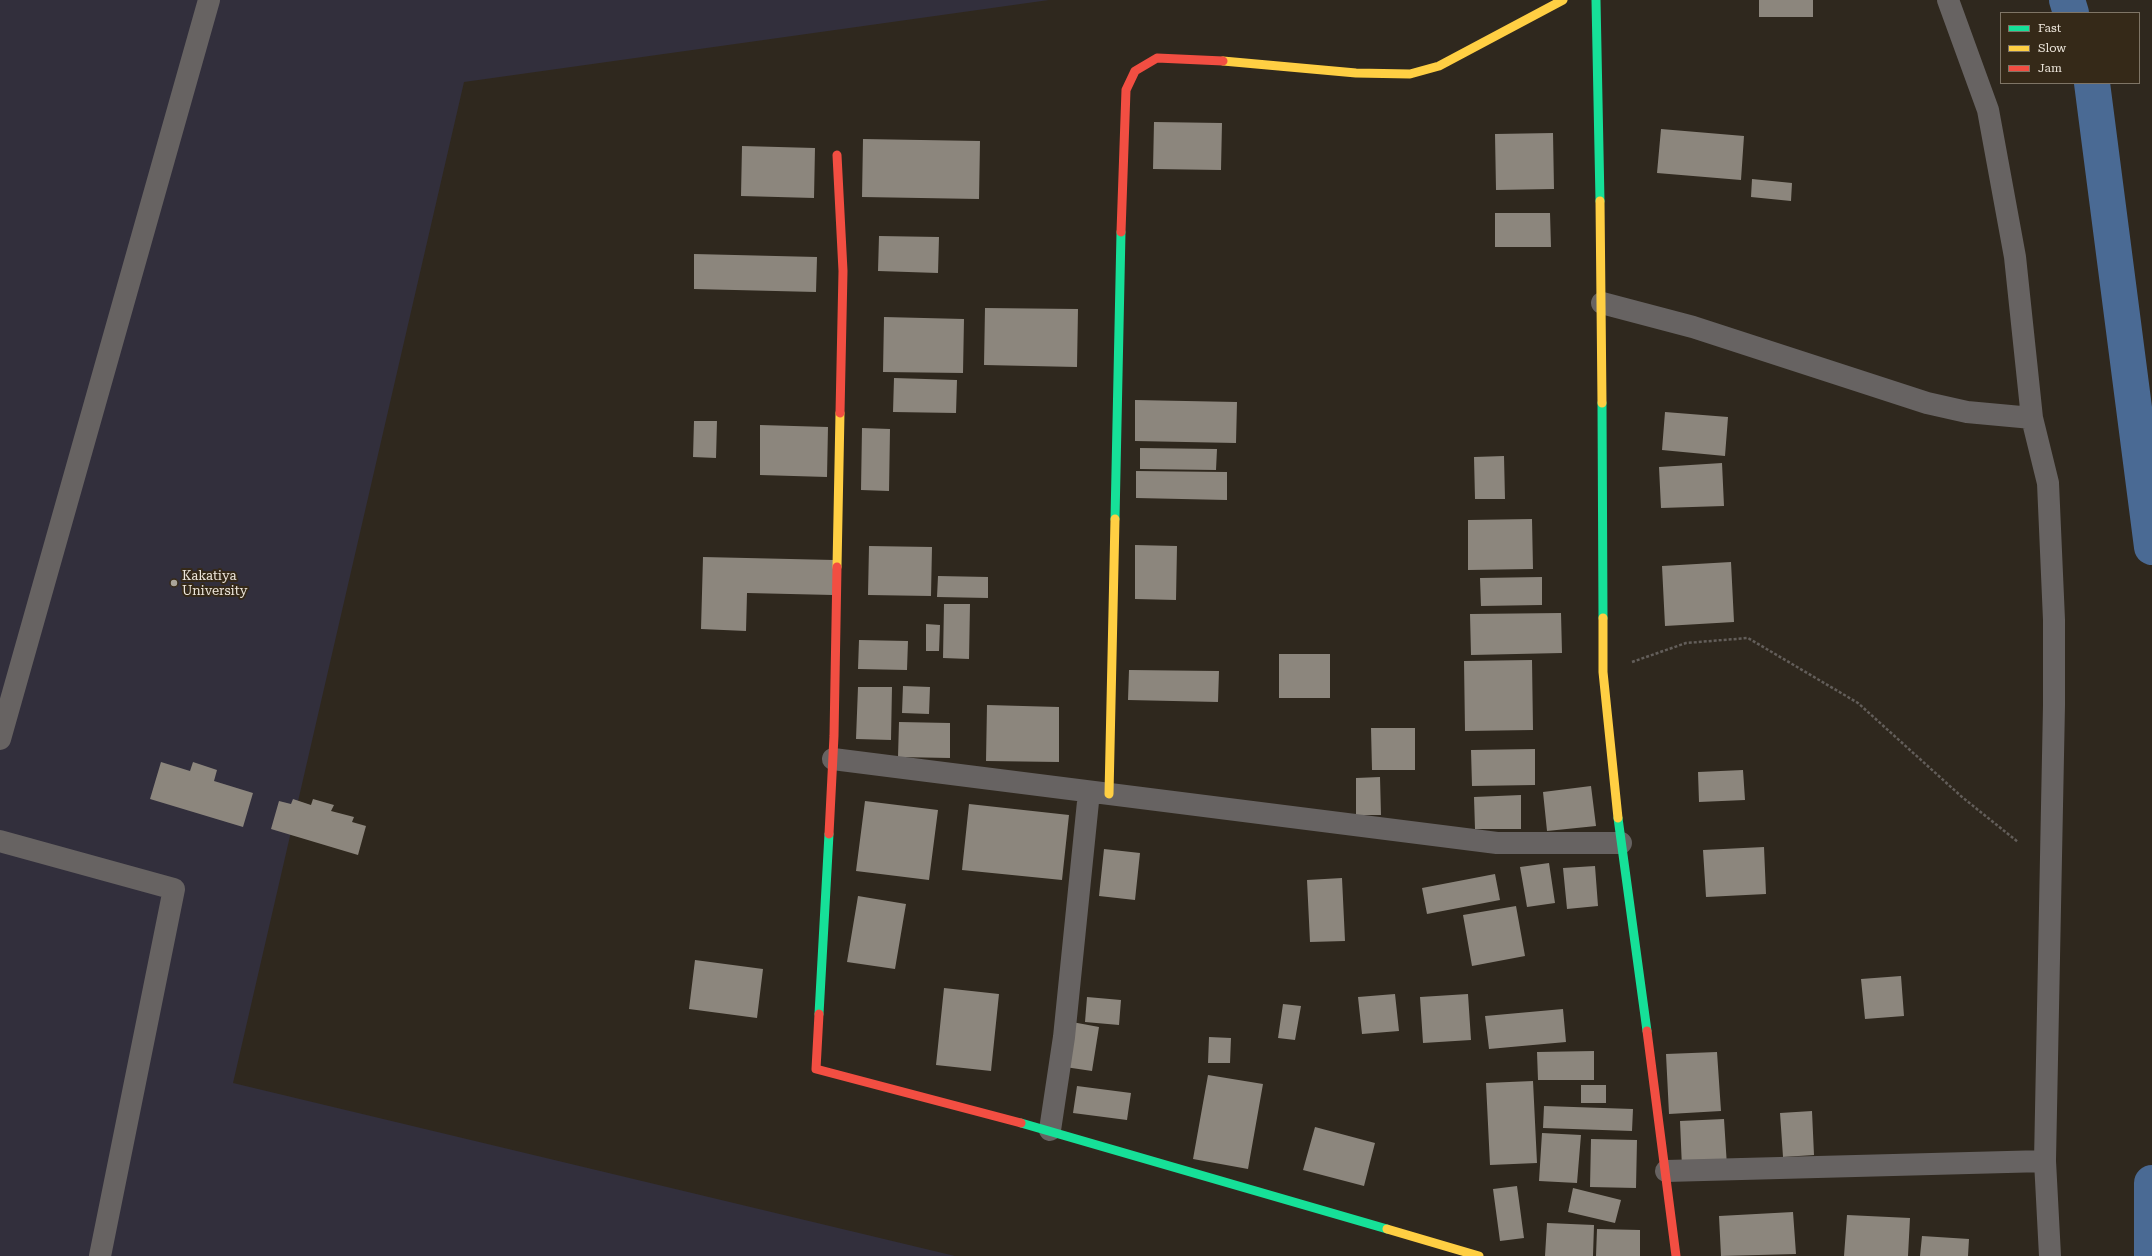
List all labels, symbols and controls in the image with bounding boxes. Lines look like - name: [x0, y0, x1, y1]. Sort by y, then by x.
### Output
- legend: [2000, 12, 2140, 84]
- text: Fast: [2038, 21, 2061, 35]
- text: Slow: [2038, 41, 2066, 55]
- text: Jam: [2038, 61, 2062, 75]
- place label: Kakatiya University: [182, 568, 247, 599]
- marker: Kakatiya University: [169, 578, 179, 588]

